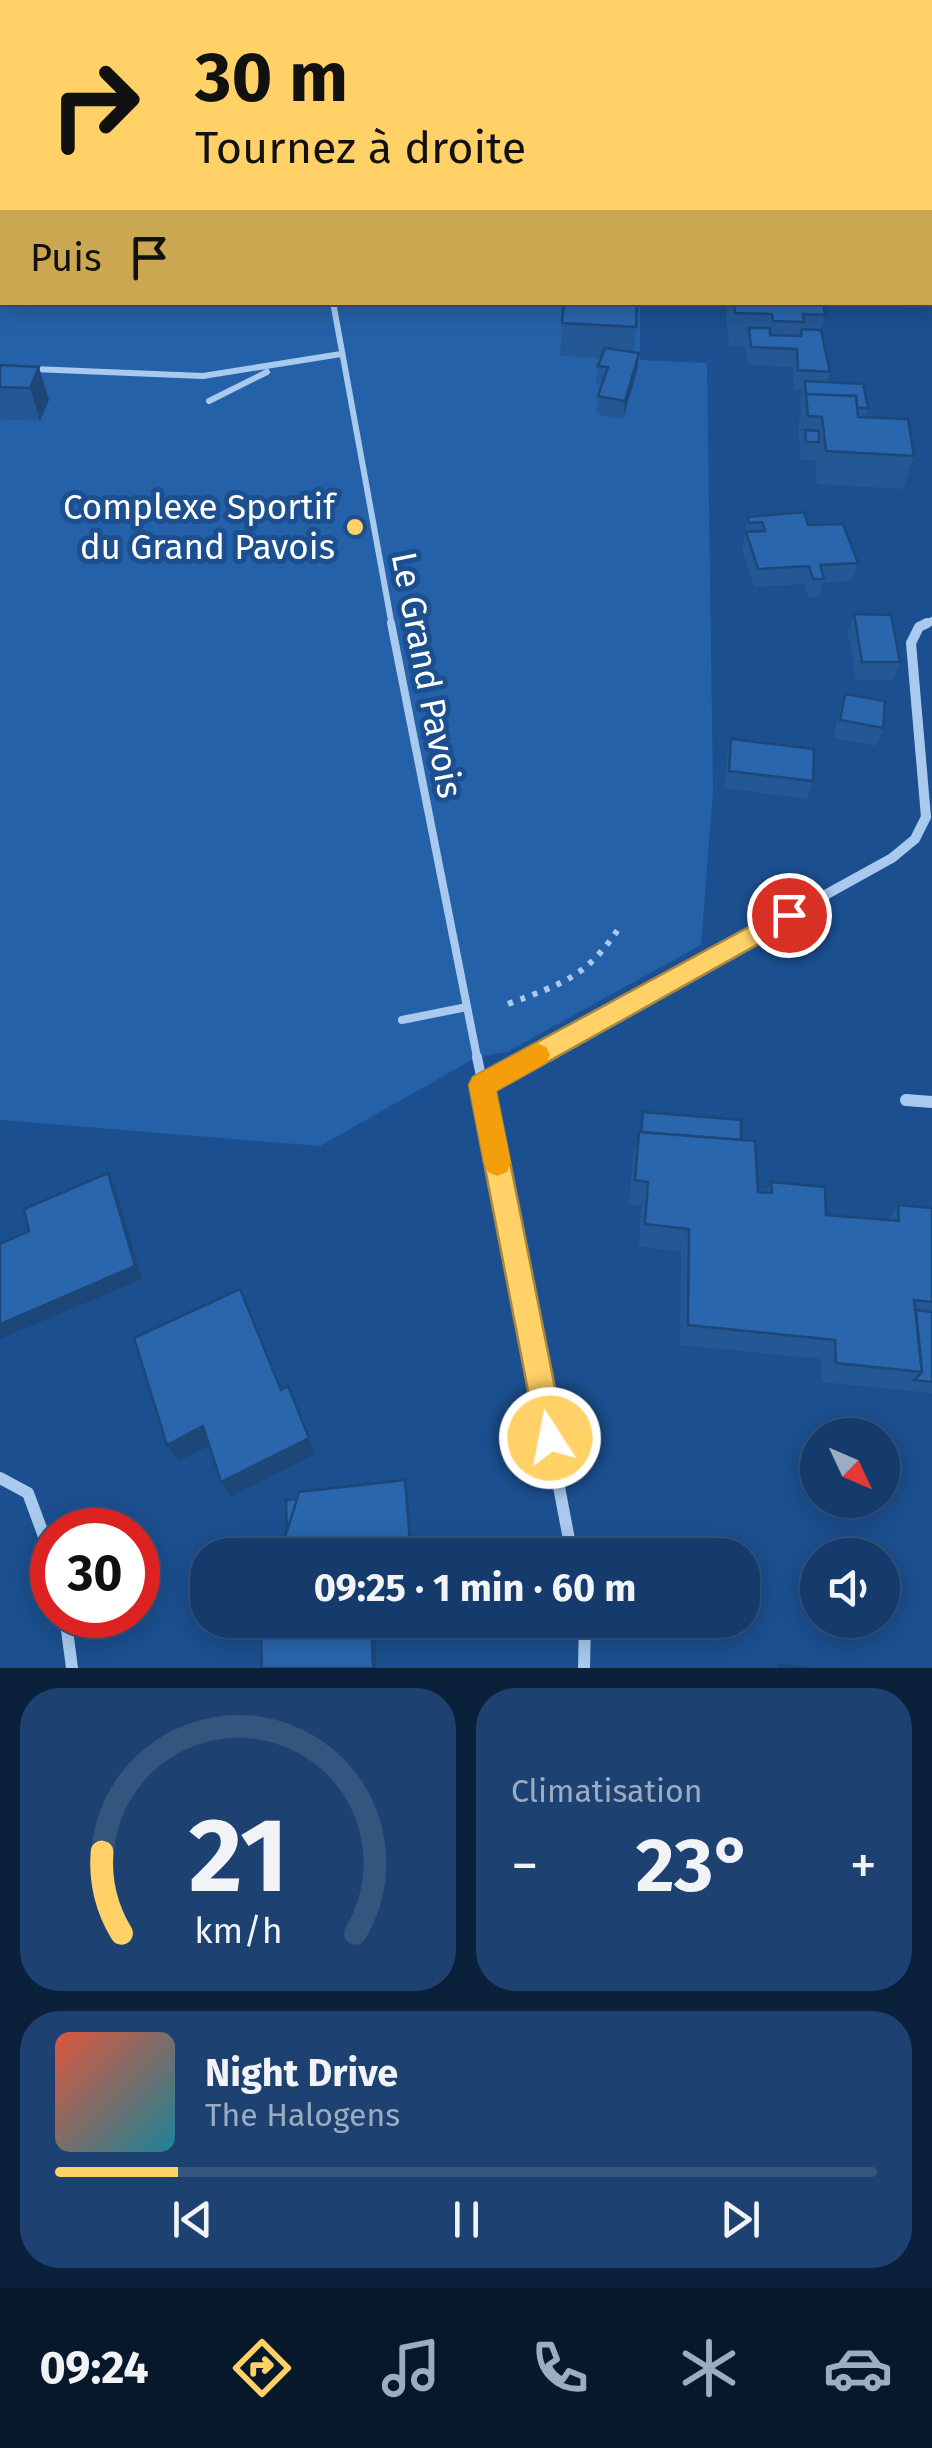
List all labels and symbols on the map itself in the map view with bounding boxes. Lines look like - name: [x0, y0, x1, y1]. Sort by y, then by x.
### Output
- place label: Complexe Sportif du Grand Pavois: [63, 486, 337, 568]
- marker: Complexe Sportif du Grand Pavois: [344, 516, 366, 538]
- street label: Le Grand Pavois: [383, 548, 471, 802]
- pin: [747, 873, 832, 958]
- position arrow: [498, 1386, 602, 1490]
- north arrow: [800, 1418, 900, 1518]
- speed limit sign: 30: [30, 1508, 160, 1638]

